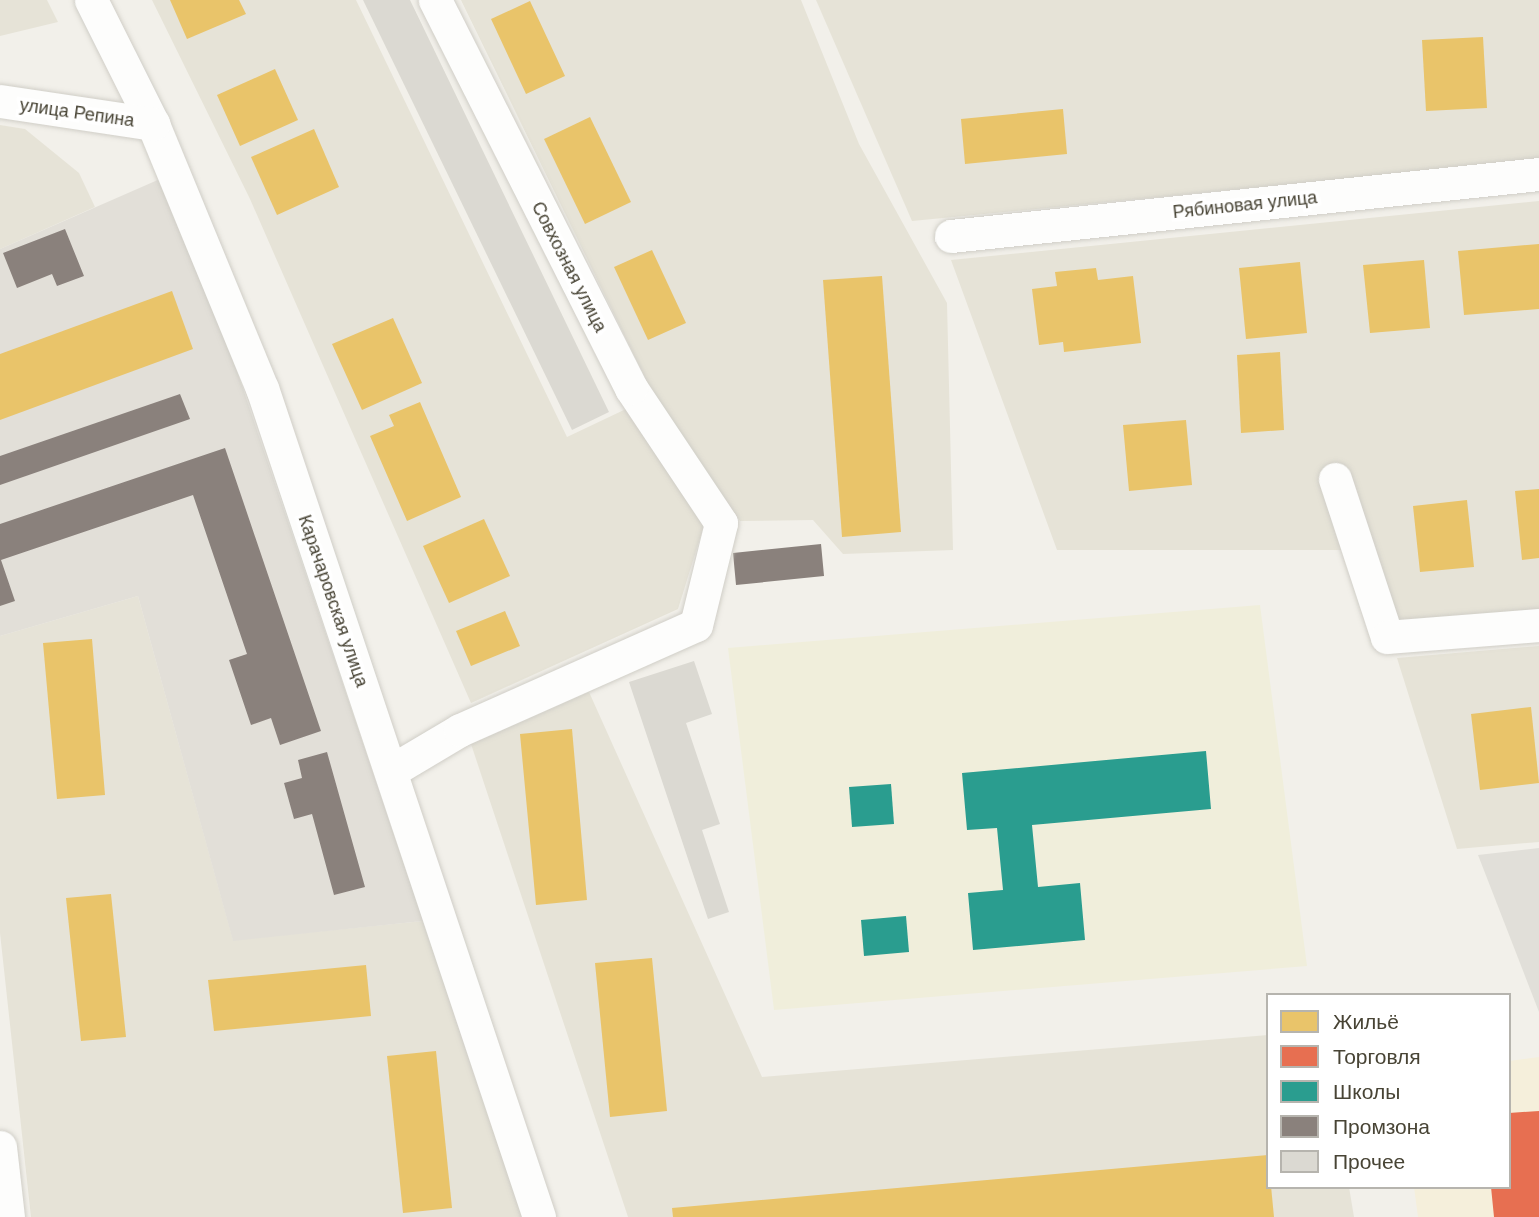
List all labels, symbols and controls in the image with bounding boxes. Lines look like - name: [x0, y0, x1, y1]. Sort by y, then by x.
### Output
- street label: улица Репина: [18, 94, 136, 132]
- street label: Рябиновая улица: [1172, 187, 1318, 223]
- street label: Совхозная улица: [527, 198, 611, 336]
- street label: Карачаровская улица: [293, 512, 373, 690]
- legend: [1266, 993, 1511, 1189]
- text: Жильё: [1333, 1010, 1399, 1033]
- text: Торговля: [1333, 1045, 1421, 1068]
- text: Школы: [1333, 1080, 1400, 1103]
- text: Промзона: [1333, 1115, 1430, 1138]
- text: Прочее: [1333, 1150, 1405, 1173]

